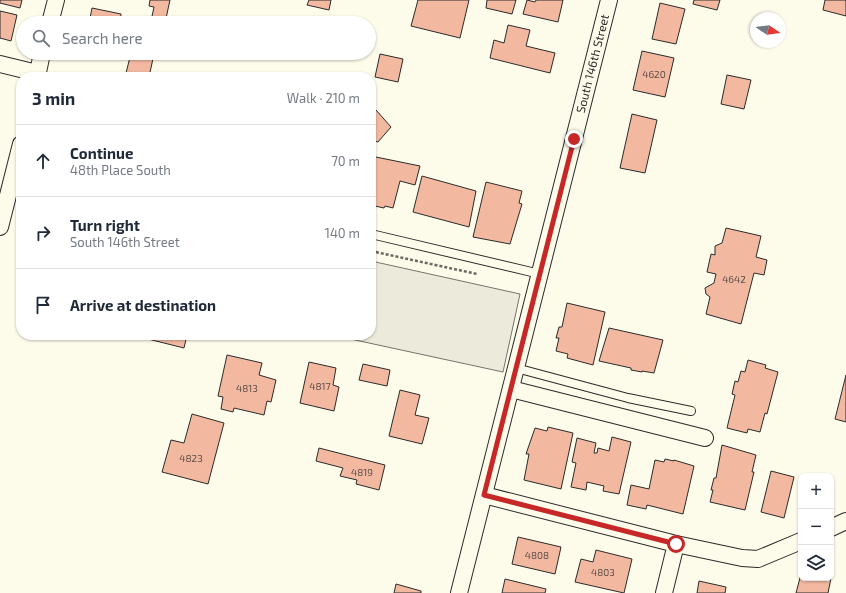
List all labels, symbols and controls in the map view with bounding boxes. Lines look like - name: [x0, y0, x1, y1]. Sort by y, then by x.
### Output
- street label: South 146th Street: [573, 12, 611, 114]
- north arrow: [750, 12, 786, 48]
- search box: [16, 16, 376, 60]
- icon: search: [30, 27, 52, 49]
- text: Search here: [62, 29, 143, 47]
- house number: 4620: [642, 68, 666, 80]
- text: 3 min: [32, 88, 75, 108]
- text: Walk · 210 m: [287, 90, 360, 106]
- route end: [565, 130, 583, 148]
- text: Continue: [70, 144, 133, 162]
- icon: ahead: [32, 150, 54, 172]
- text: 70 m: [331, 153, 360, 169]
- text: 48th Place South: [70, 162, 171, 178]
- text: Turn right: [70, 216, 140, 234]
- icon: right: [32, 222, 54, 244]
- text: 140 m: [325, 225, 360, 241]
- text: South 146th Street: [70, 234, 180, 250]
- house number: 4642: [722, 273, 746, 285]
- icon: arrive: [32, 294, 54, 316]
- text: Arrive at destination: [70, 296, 216, 314]
- house number: 4817: [309, 380, 331, 392]
- house number: 4813: [236, 382, 258, 394]
- house number: 4823: [179, 452, 203, 464]
- house number: 4819: [351, 466, 373, 478]
- map controls: [798, 473, 834, 581]
- button: +: [798, 473, 834, 509]
- button: −: [798, 509, 834, 545]
- route start: [667, 535, 685, 553]
- button: layers: [798, 545, 834, 581]
- house number: 4808: [525, 549, 549, 561]
- house number: 4803: [591, 566, 615, 578]

